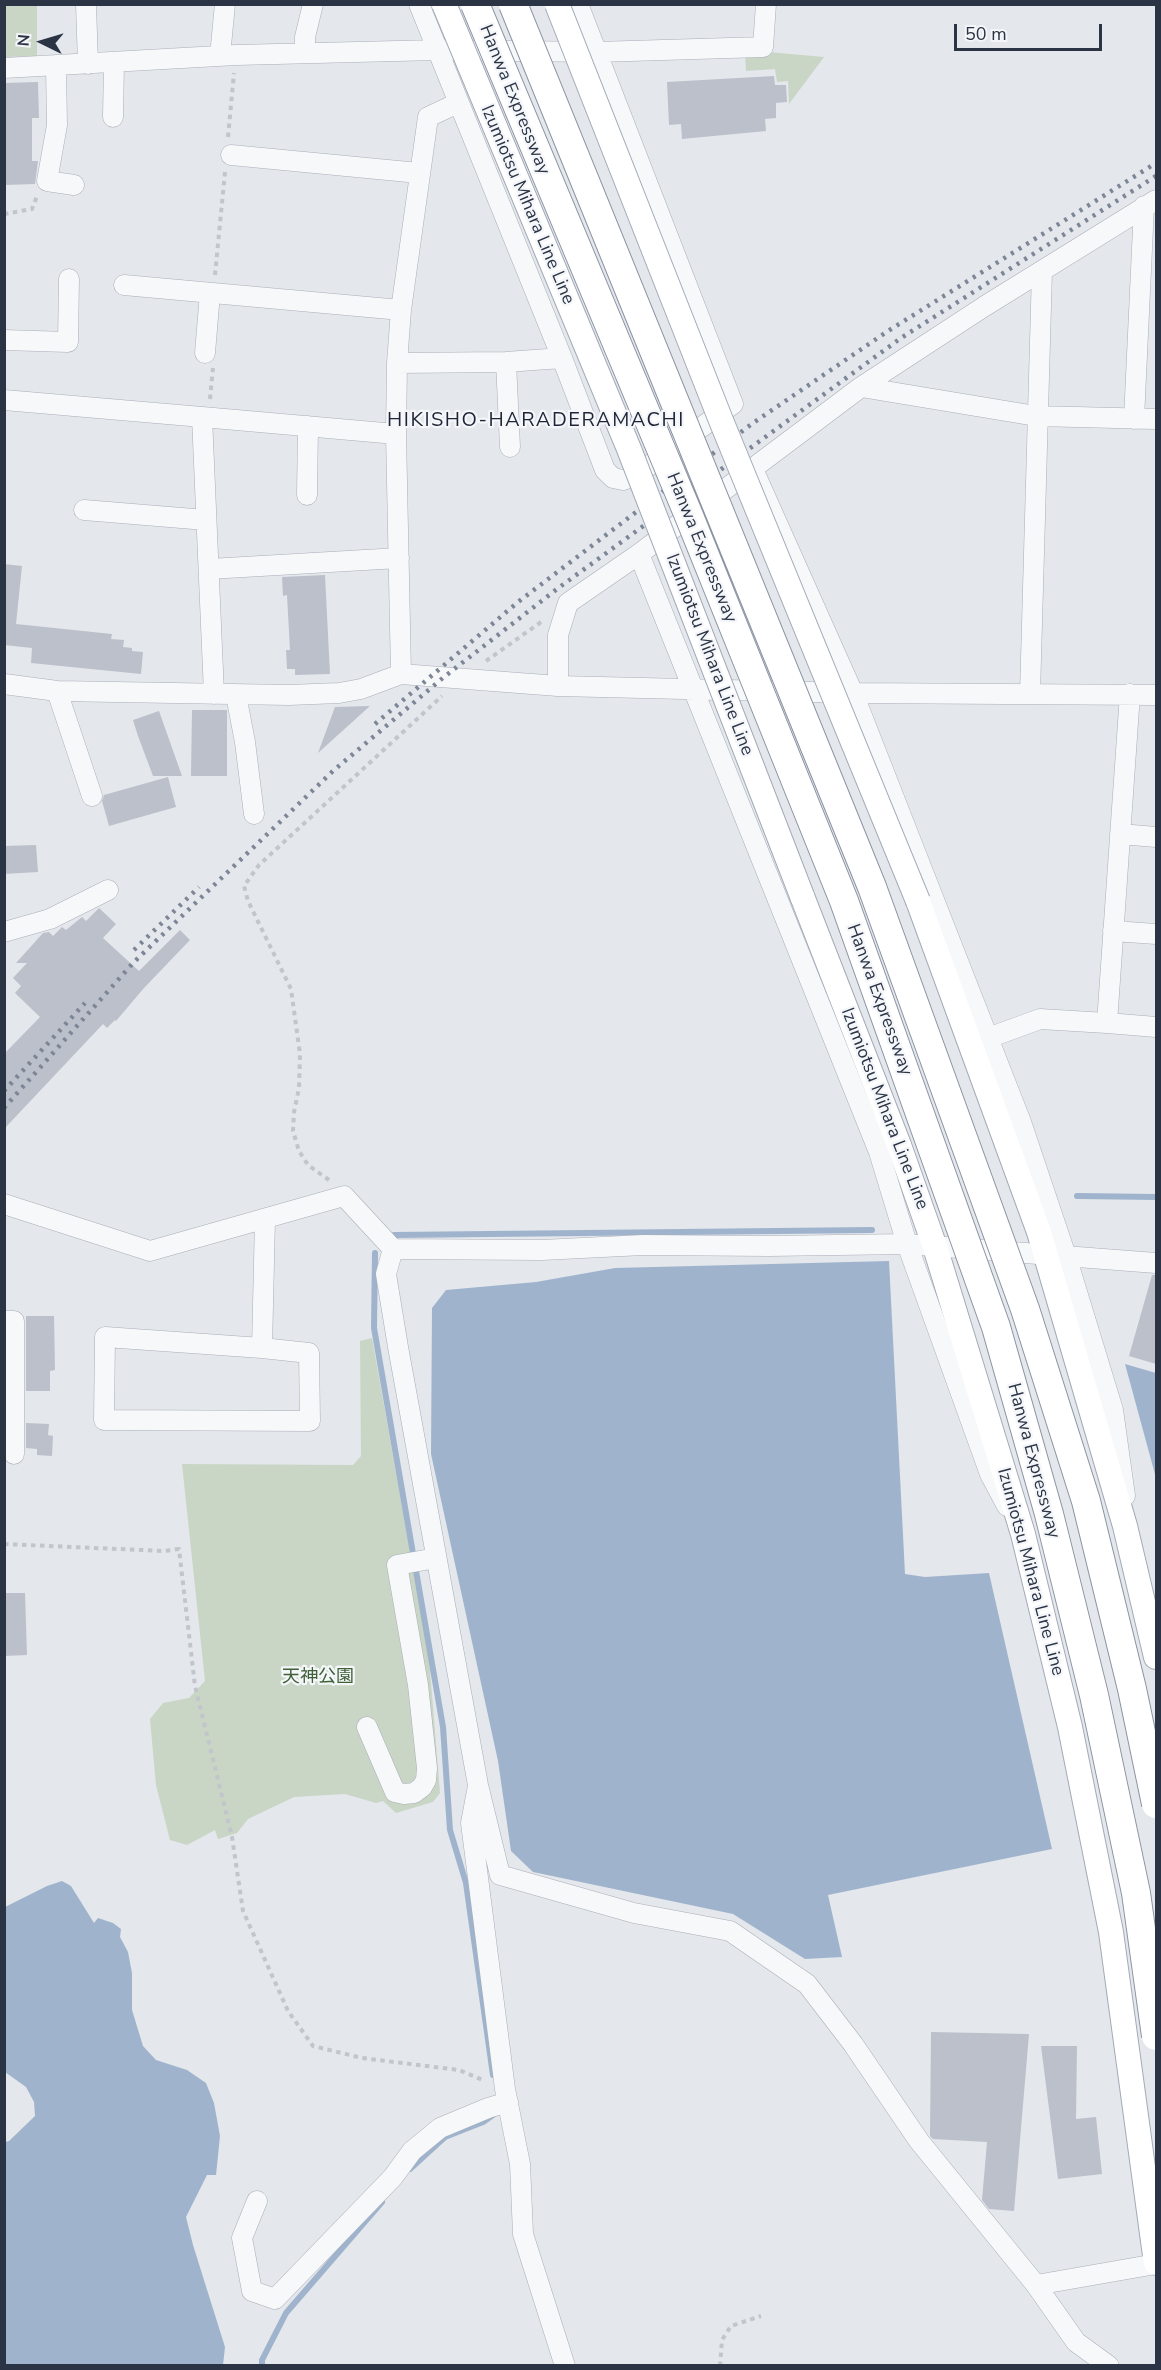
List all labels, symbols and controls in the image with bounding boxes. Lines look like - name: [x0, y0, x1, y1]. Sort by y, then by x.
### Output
- north arrow: [12, 12, 72, 72]
- scale bar: [957, 12, 1106, 50]
- street label: Hanwa Expressway: [474, 22, 554, 178]
- text: 50 m: [965, 22, 1007, 46]
- text: N: [13, 34, 36, 47]
- street label: Izumiotsu Mihara Line Line: [475, 102, 579, 308]
- district label: HIKISHO-HARADERAMACHI: [387, 409, 685, 433]
- street label: Hanwa Expressway: [661, 470, 741, 626]
- street label: Izumiotsu Mihara Line Line: [661, 551, 757, 759]
- street label: Hanwa Expressway: [842, 921, 916, 1079]
- street label: Izumiotsu Mihara Line Line: [836, 1005, 932, 1213]
- street label: Hanwa Expressway: [1002, 1381, 1064, 1541]
- street label: Izumiotsu Mihara Line Line: [992, 1466, 1068, 1678]
- park label: 天神公園: [282, 1667, 354, 1689]

